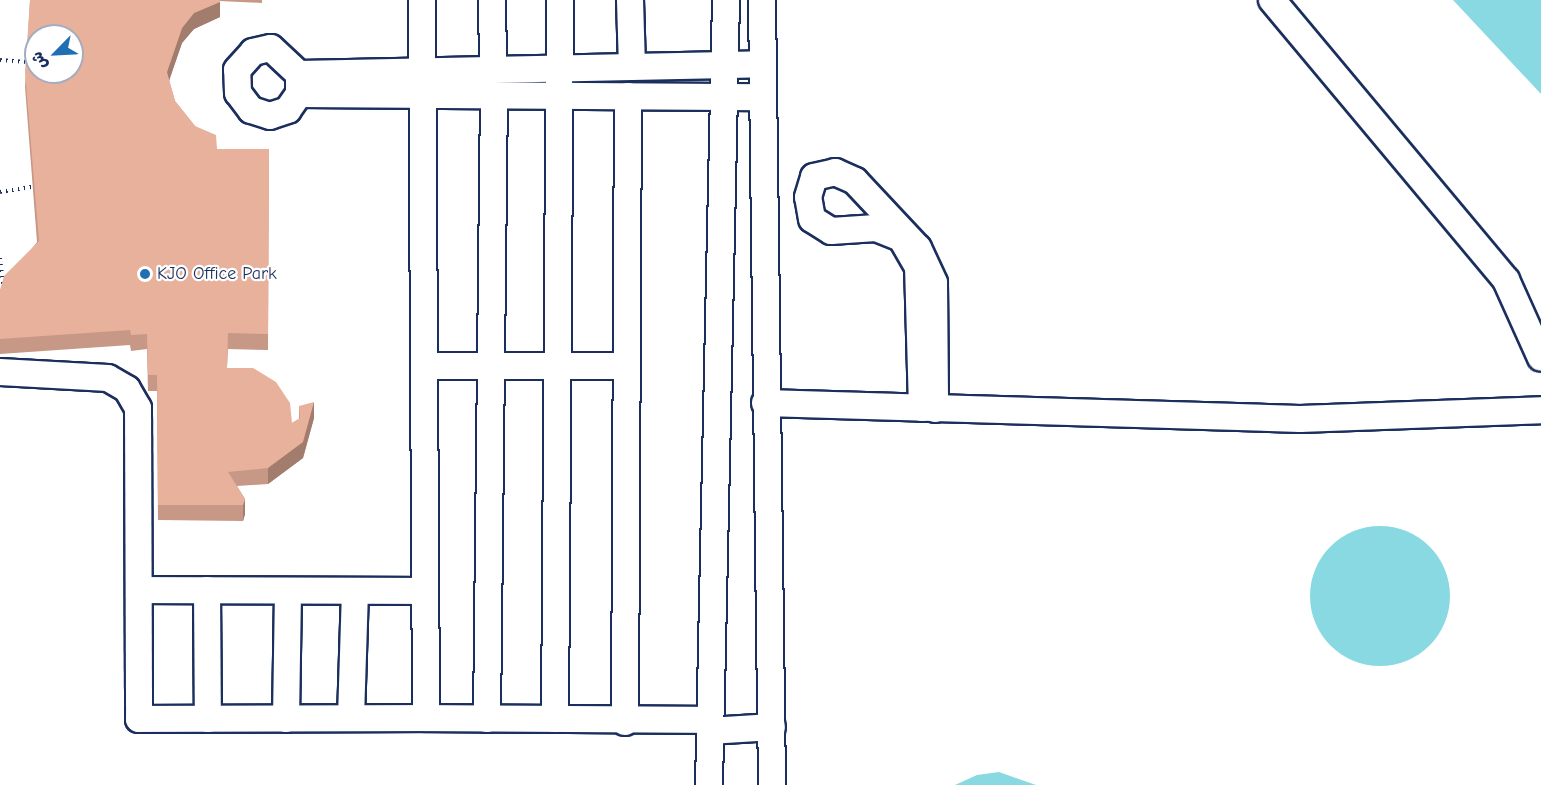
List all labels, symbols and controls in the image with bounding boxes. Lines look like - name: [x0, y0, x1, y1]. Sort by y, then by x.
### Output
- north arrow: [24, 24, 84, 84]
- text: ش: [28, 49, 51, 72]
- place label: KJO Office Park: [157, 263, 277, 285]
- marker: KJO Office Park: [138, 267, 152, 281]

